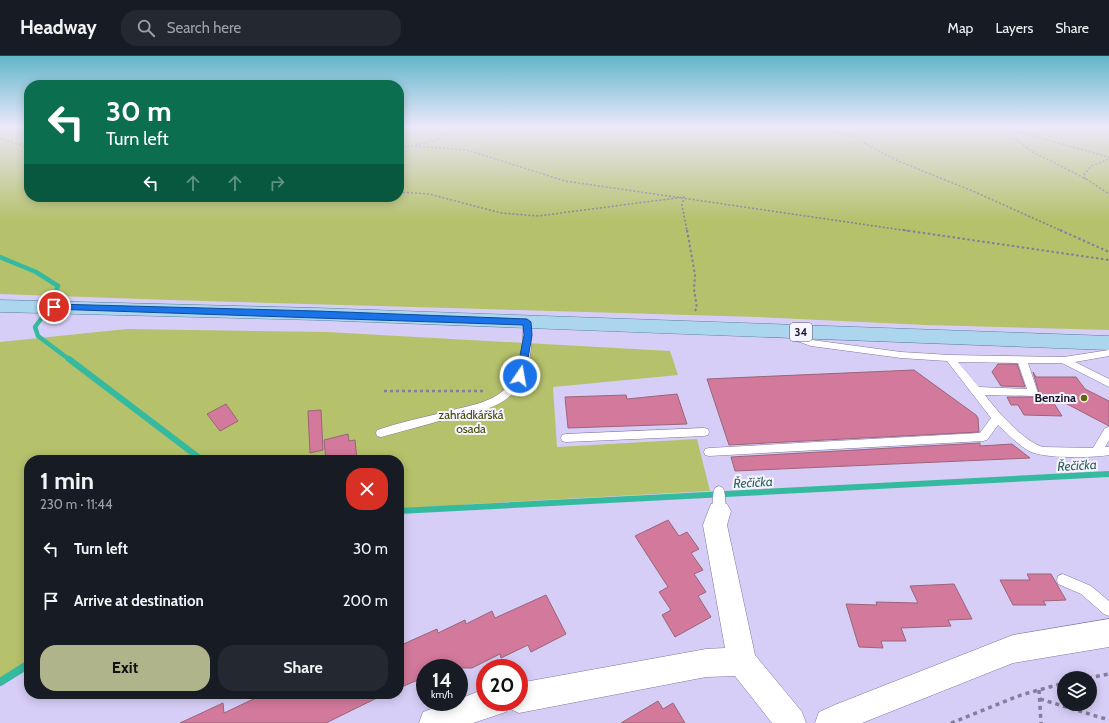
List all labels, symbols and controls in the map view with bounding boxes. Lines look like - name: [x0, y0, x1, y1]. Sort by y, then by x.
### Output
- search box: [121, 10, 401, 46]
- text: Headway: [20, 16, 97, 39]
- icon: search: [135, 17, 157, 39]
- text: Search here: [167, 19, 241, 37]
- text: Map: [948, 19, 973, 37]
- text: Layers: [995, 19, 1033, 37]
- text: Share: [1055, 19, 1089, 37]
- text: 30 m: [106, 94, 172, 128]
- icon: left: [40, 96, 92, 148]
- text: Turn left: [106, 128, 169, 150]
- icon: left: [140, 172, 162, 194]
- icon: ahead: [182, 172, 204, 194]
- icon: ahead: [224, 172, 246, 194]
- icon: right: [266, 172, 288, 194]
- pin: [37, 290, 71, 324]
- icon: arrive: [43, 296, 65, 318]
- road number: 34: [790, 323, 812, 341]
- position arrow: [499, 355, 541, 397]
- place label: Benzina: [1035, 390, 1076, 405]
- marker: Benzina: [1079, 393, 1089, 403]
- park label: zahrádkářšká osada: [439, 407, 504, 436]
- water label: Řečička: [1057, 456, 1097, 474]
- text: 1 min: [40, 466, 94, 495]
- button: close: [346, 468, 388, 510]
- water label: Řečička: [733, 473, 773, 491]
- text: 230 m · 11:44: [40, 496, 112, 512]
- icon: left: [40, 538, 62, 560]
- text: Turn left: [74, 540, 128, 558]
- text: 30 m: [353, 540, 388, 558]
- icon: arrive: [40, 590, 62, 612]
- text: Arrive at destination: [74, 592, 204, 610]
- text: 200 m: [343, 592, 388, 610]
- button: Exit: [40, 645, 210, 691]
- button: Share: [218, 645, 388, 691]
- speed limit sign: 20: [476, 659, 528, 711]
- text: 14: [432, 668, 452, 692]
- map controls: [1057, 671, 1097, 711]
- button: layers: [1057, 671, 1097, 711]
- text: km/h: [431, 688, 453, 701]

